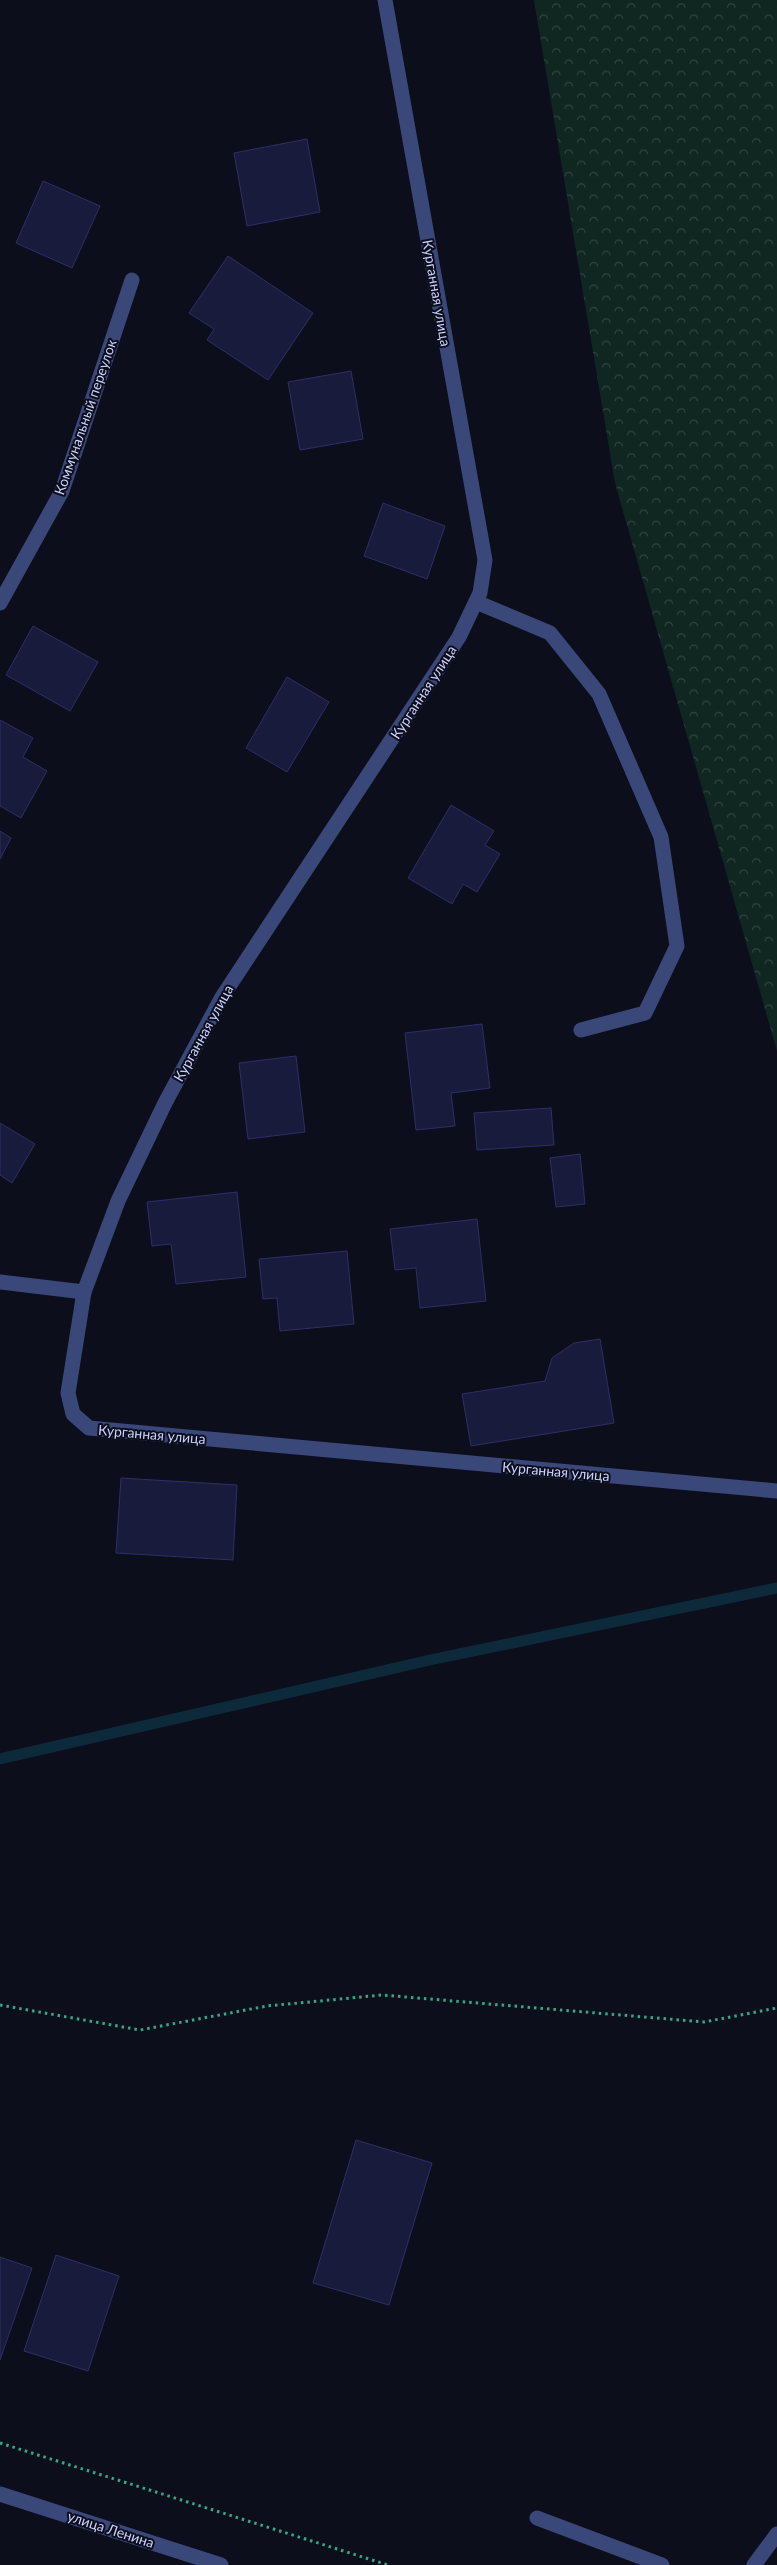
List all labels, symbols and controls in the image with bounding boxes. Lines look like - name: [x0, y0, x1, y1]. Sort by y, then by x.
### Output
- street label: Курганная улица: [419, 238, 455, 348]
- street label: Коммунальный переулок: [50, 336, 120, 497]
- street label: Курганная улица: [387, 642, 460, 742]
- street label: Курганная улица: [169, 982, 237, 1084]
- street label: Курганная улица: [98, 1421, 206, 1447]
- street label: Курганная улица: [502, 1458, 610, 1484]
- street label: улица Ленина: [66, 2507, 156, 2551]

